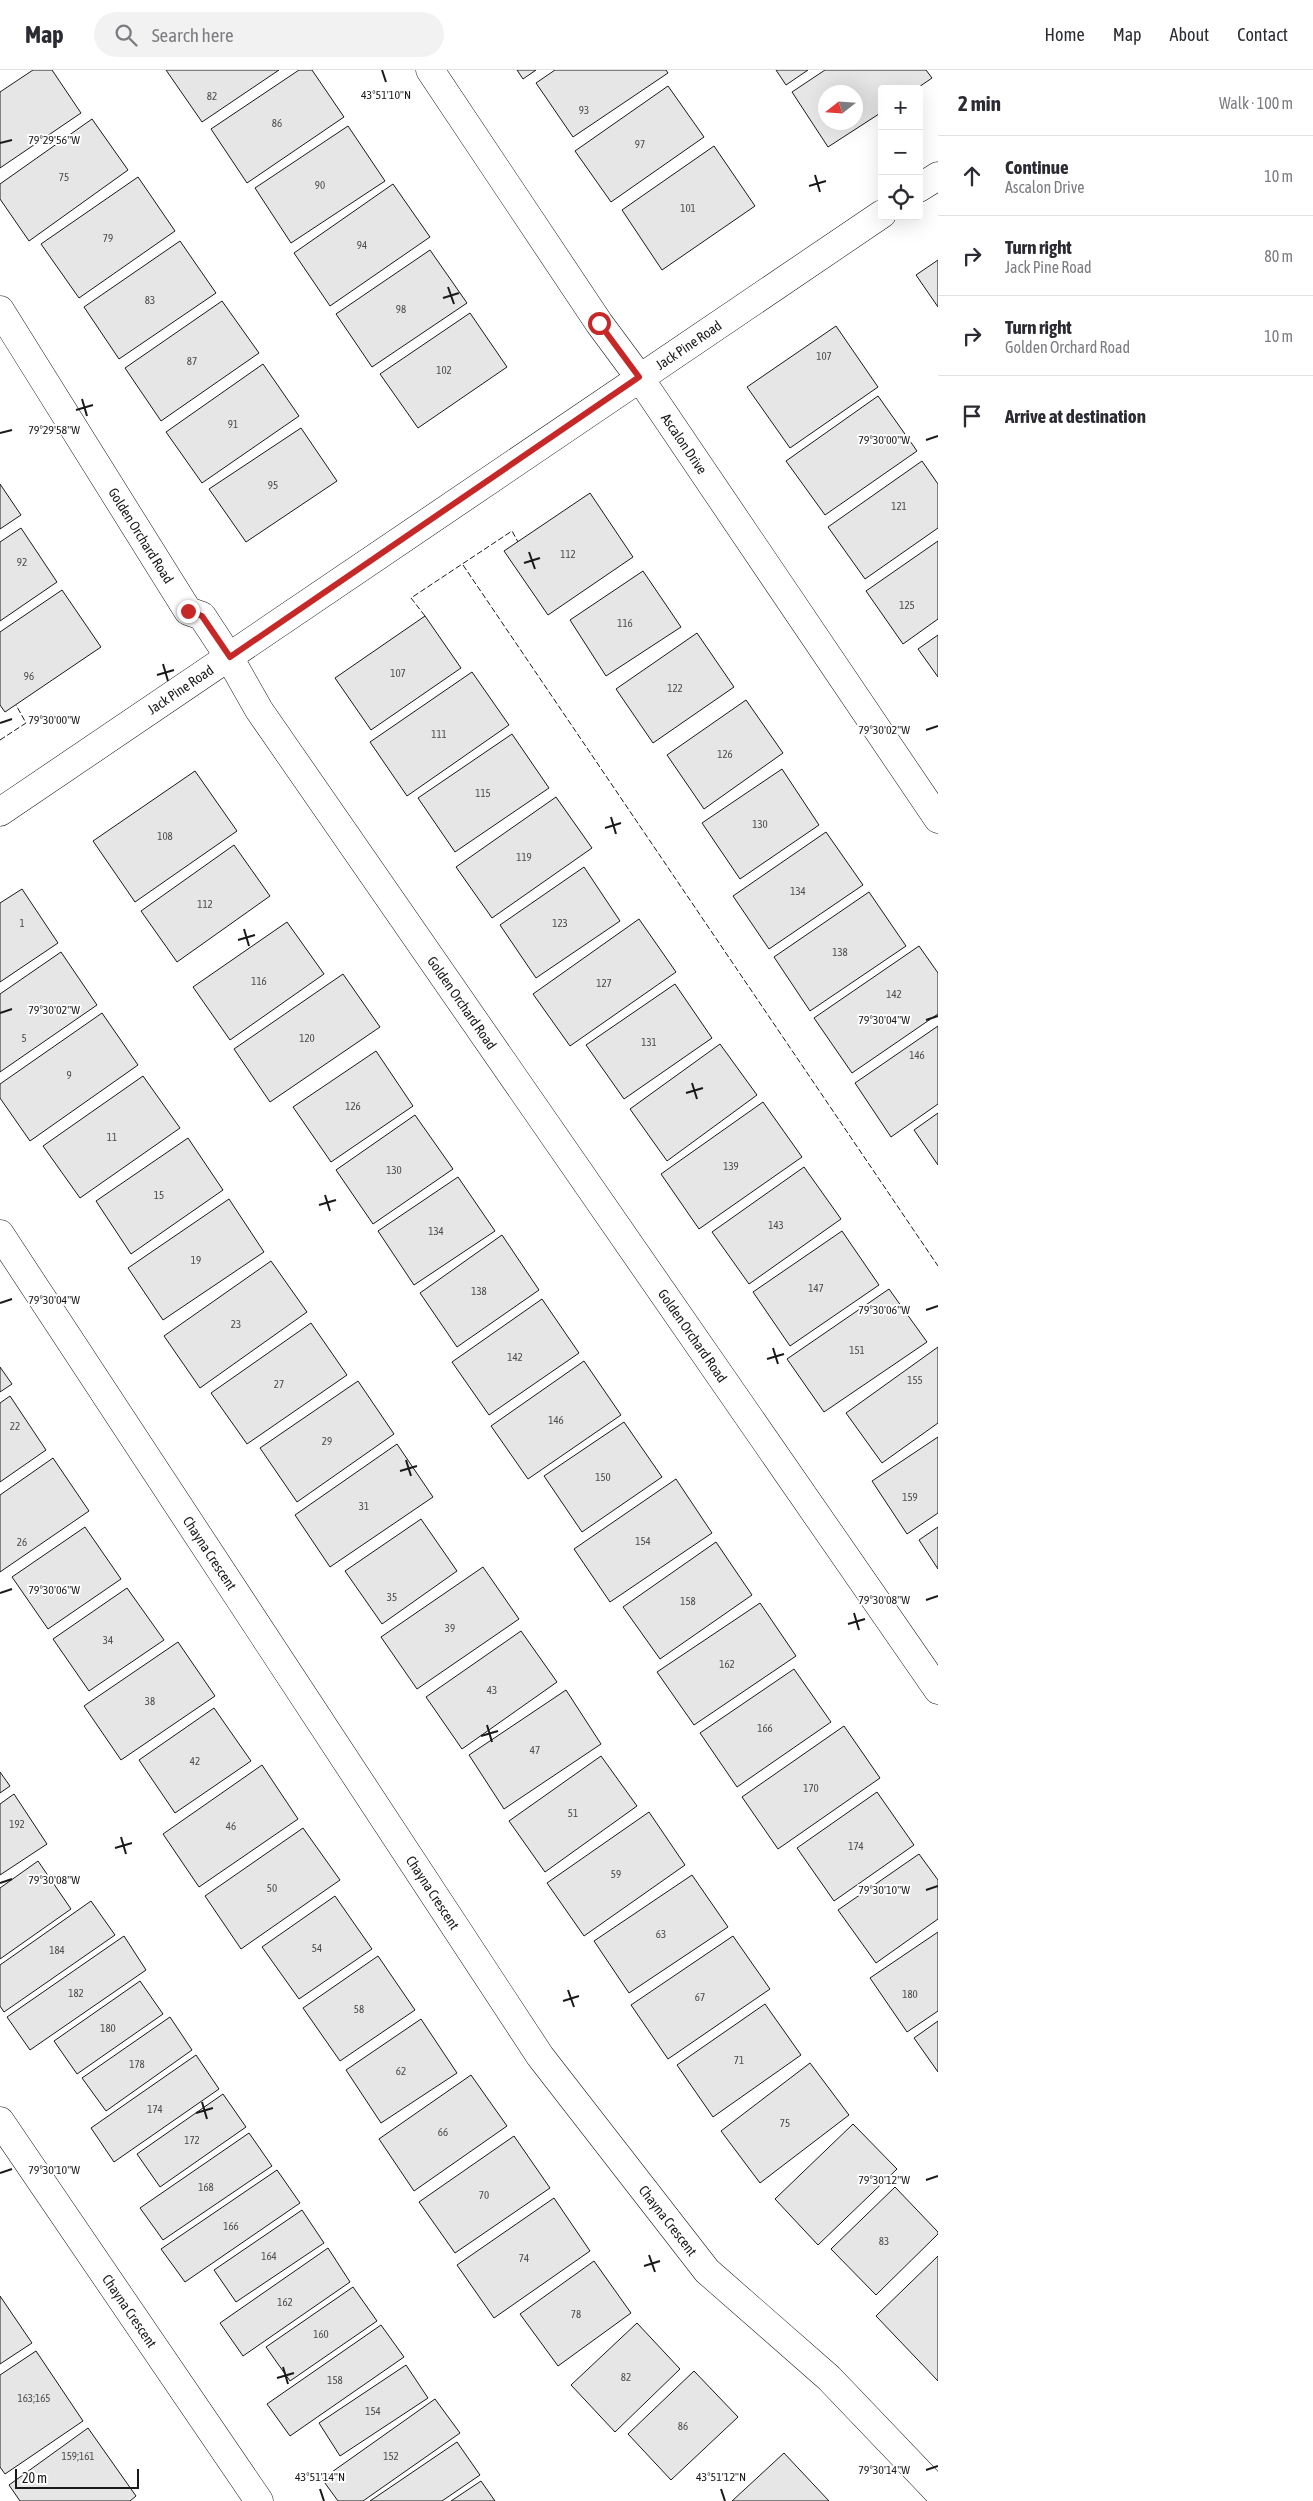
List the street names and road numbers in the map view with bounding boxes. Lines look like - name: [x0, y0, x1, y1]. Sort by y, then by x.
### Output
- street label: Jack Pine Road: [653, 317, 725, 373]
- street label: Ascalon Drive: [658, 410, 710, 477]
- street label: Golden Orchard Road: [105, 485, 177, 586]
- street label: Jack Pine Road: [145, 662, 216, 718]
- street label: Golden Orchard Road: [424, 953, 500, 1052]
- street label: Golden Orchard Road: [655, 1286, 730, 1385]
- street label: Chayna Crescent: [180, 1513, 240, 1593]
- street label: Chayna Crescent: [403, 1853, 463, 1932]
- street label: Chayna Crescent: [636, 2182, 700, 2259]
- street label: Chayna Crescent: [99, 2272, 160, 2351]

